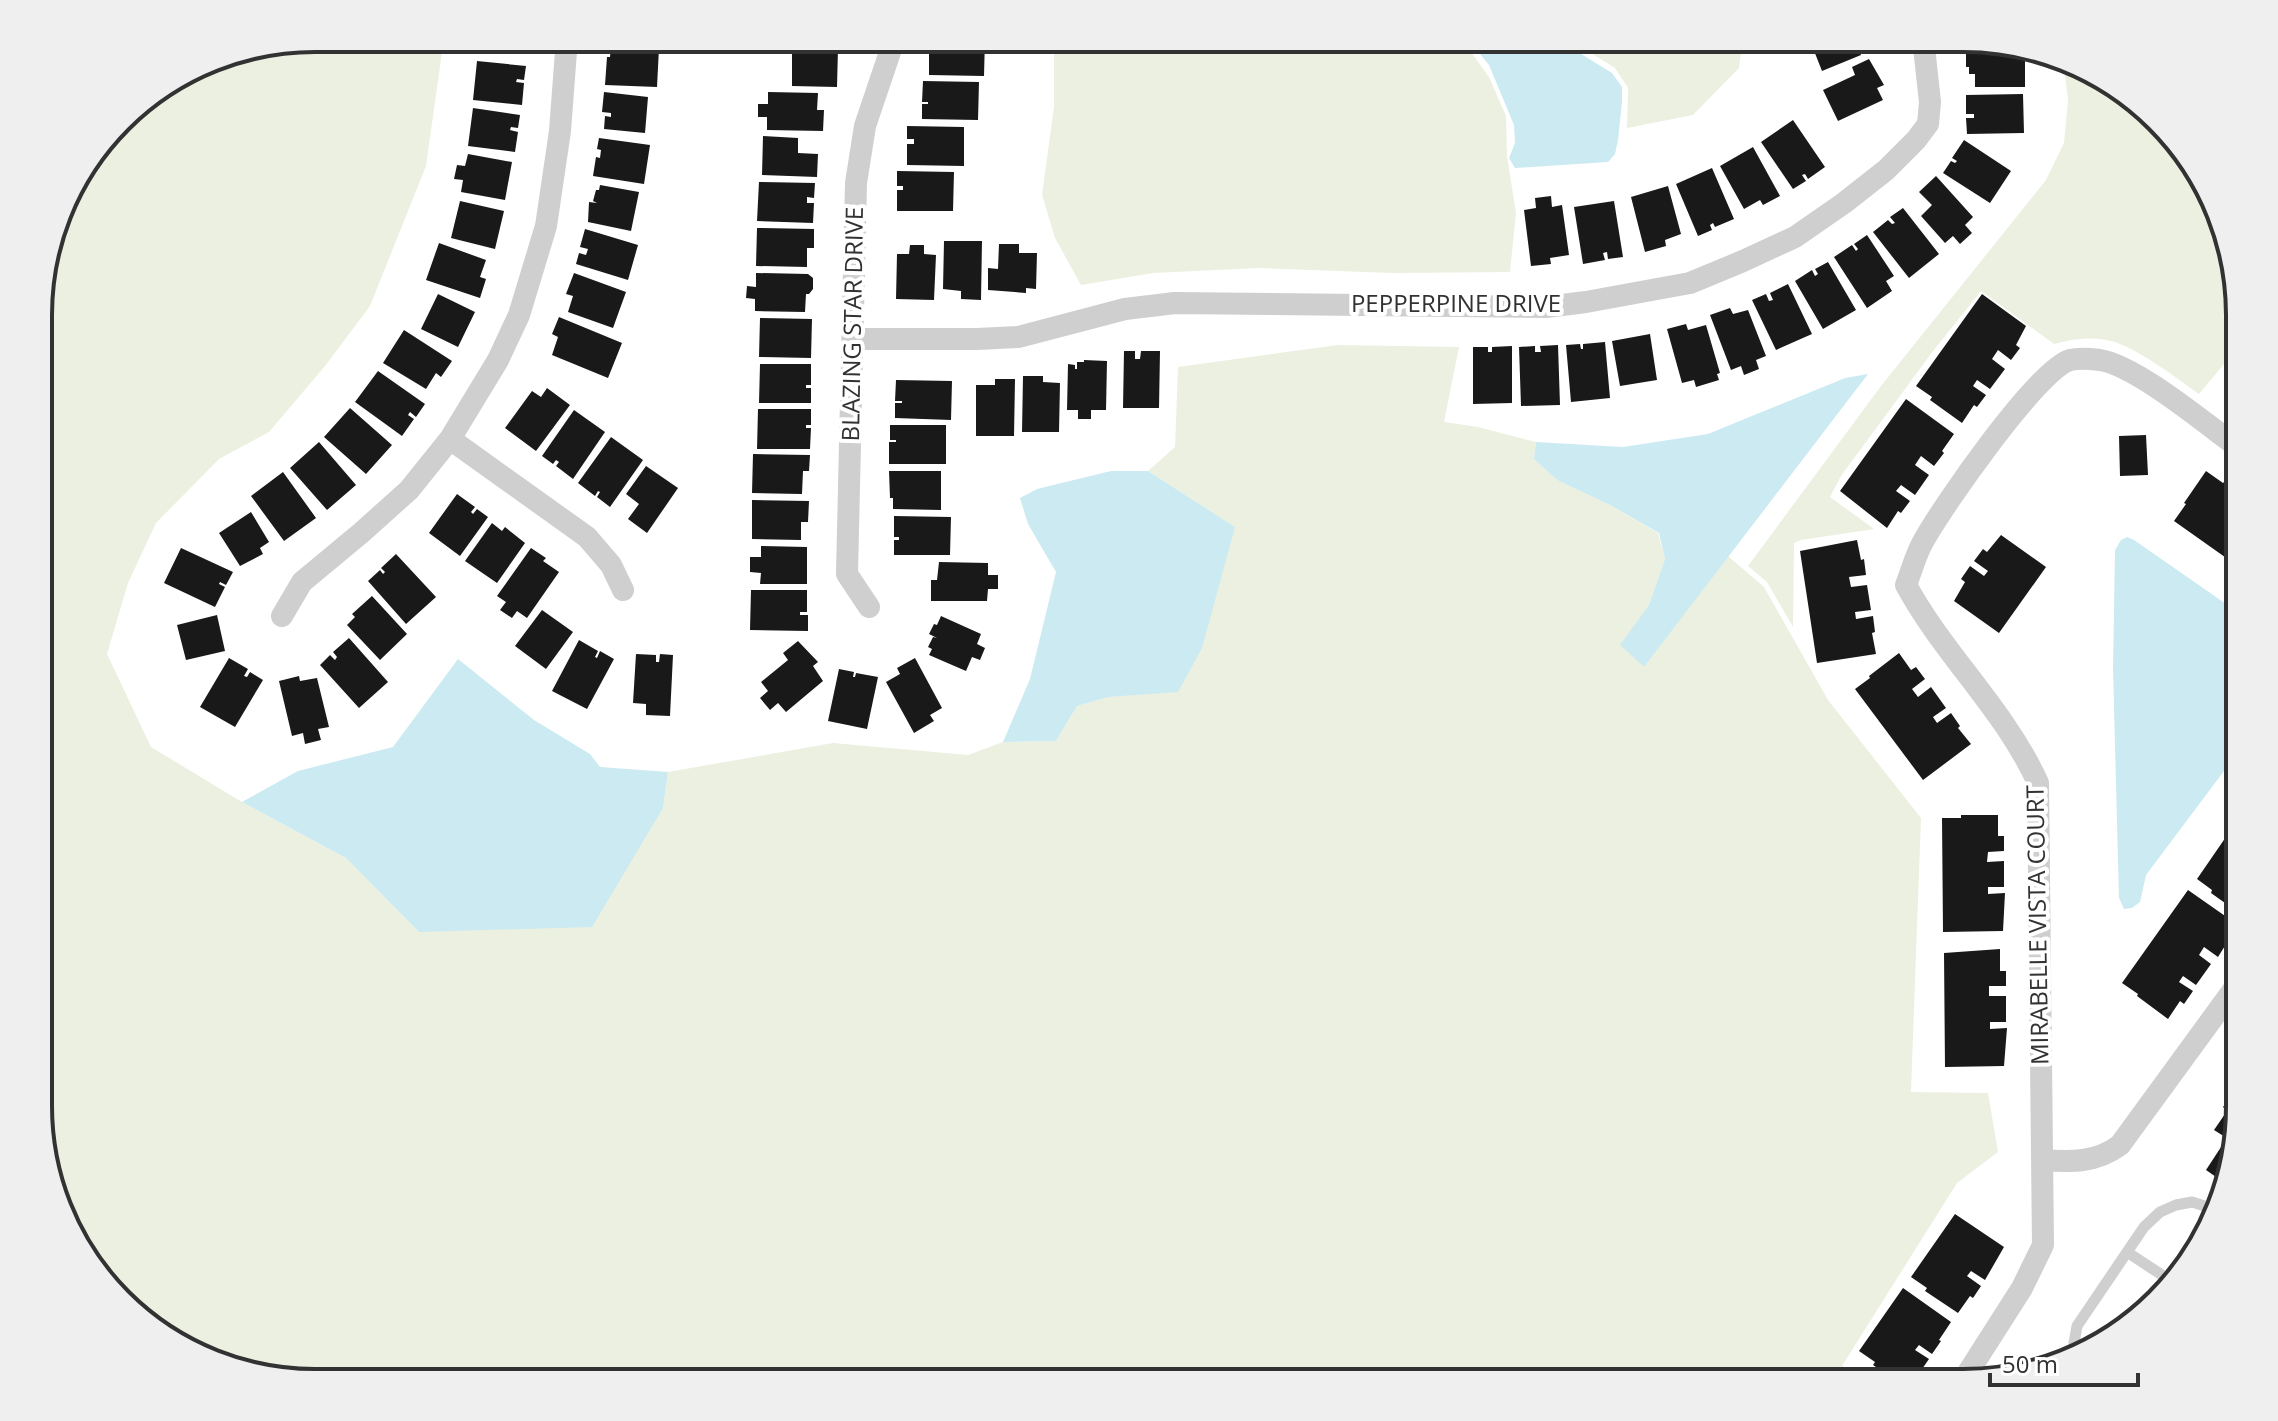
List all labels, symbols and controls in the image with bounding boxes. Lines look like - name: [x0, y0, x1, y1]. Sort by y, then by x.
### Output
- street label: BLAZING STAR DRIVE: [833, 206, 870, 442]
- street label: PEPPERPINE DRIVE: [1351, 286, 1561, 319]
- street label: MIRABELLE VISTA COURT: [2018, 785, 2055, 1065]
- scale bar: [1990, 1337, 2138, 1387]
- text: 50 m: [2002, 1347, 2058, 1380]

